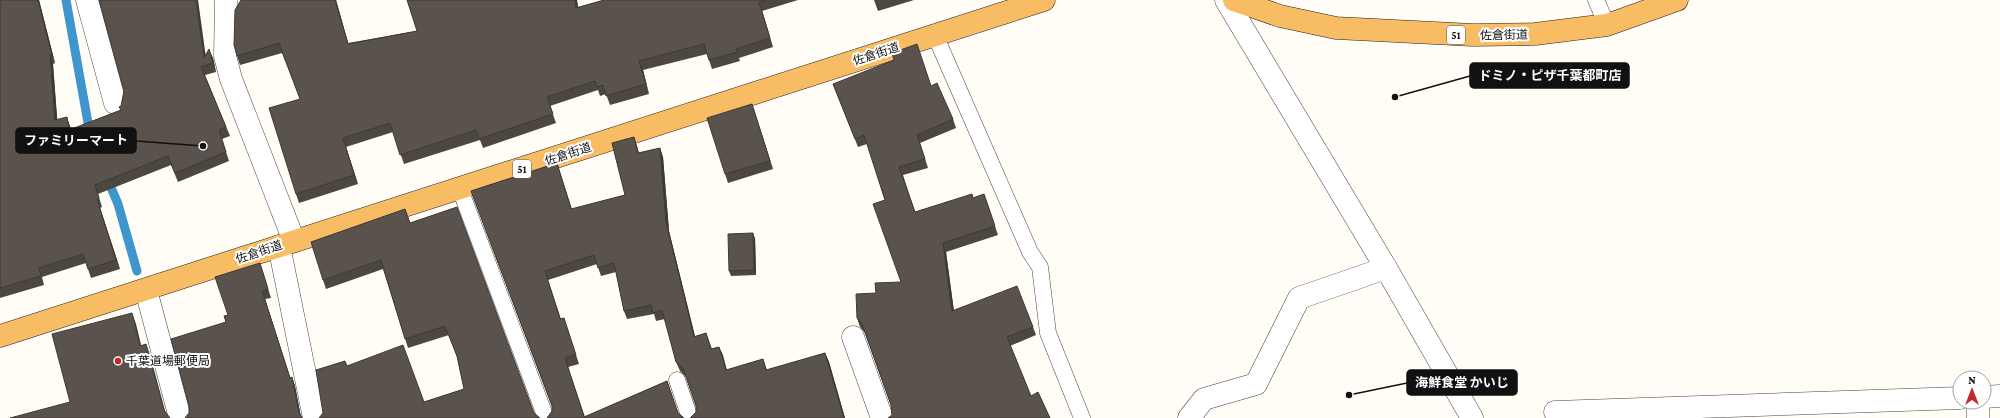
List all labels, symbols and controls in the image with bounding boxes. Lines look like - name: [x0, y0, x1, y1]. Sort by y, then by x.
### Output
- road number: 51: [1447, 26, 1465, 44]
- street label: 佐倉街道: [1480, 28, 1528, 42]
- street label: 佐倉街道: [851, 40, 901, 68]
- callout: ドミノ・ピザ千葉都町店: [1470, 63, 1629, 88]
- text: ドミノ・ピザ千葉都町店: [1478, 68, 1622, 83]
- callout: ファミリーマート: [16, 128, 136, 153]
- text: ファミリーマート: [24, 133, 128, 148]
- street label: 佐倉街道: [543, 140, 593, 168]
- road number: 51: [513, 160, 531, 178]
- street label: 佐倉街道: [234, 238, 284, 266]
- place label: 千葉道場郵便局: [126, 354, 210, 368]
- marker: 千葉道場郵便局: [113, 356, 123, 366]
- callout: 海鮮食堂 かいじ: [1407, 370, 1517, 395]
- north arrow: [1952, 370, 1992, 410]
- text: N: [1968, 374, 1976, 386]
- text: 海鮮食堂 かいじ: [1415, 375, 1509, 390]

